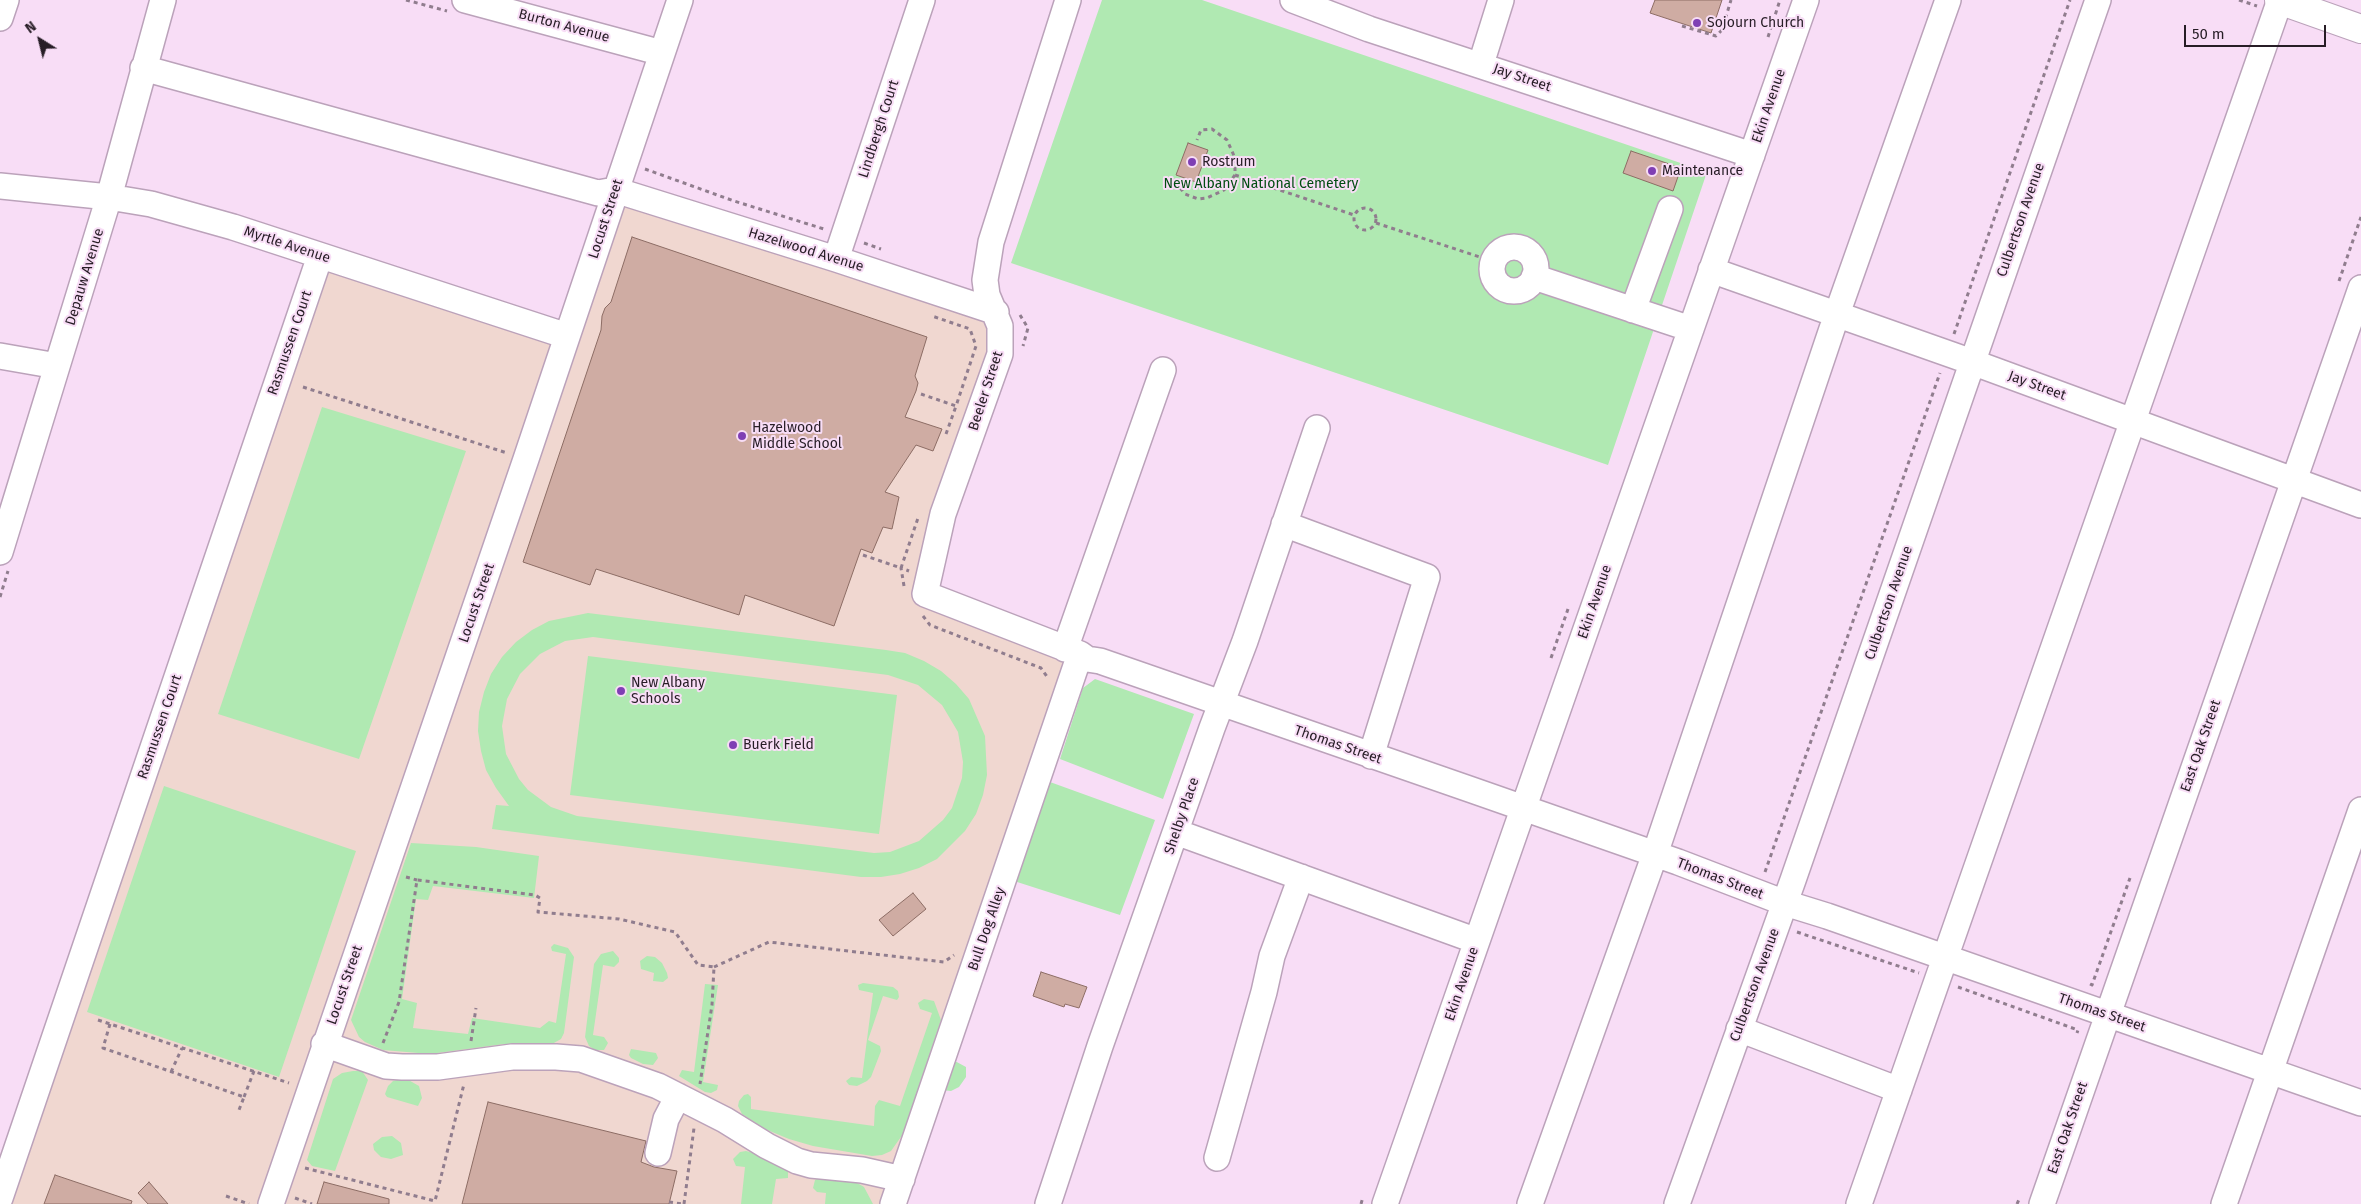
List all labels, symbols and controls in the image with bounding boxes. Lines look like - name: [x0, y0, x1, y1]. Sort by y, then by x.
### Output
- street label: Burton Avenue: [517, 6, 611, 46]
- north arrow: [15, 15, 65, 65]
- place label: Sojourn Church: [1707, 15, 1804, 31]
- scale bar: [2186, 15, 2328, 47]
- marker: Sojourn Church: [1691, 17, 1703, 29]
- text: N: [22, 18, 40, 37]
- text: 50 m: [2192, 25, 2225, 43]
- street label: Jay Street: [1491, 60, 1553, 96]
- street label: Ekin Avenue: [1749, 67, 1789, 145]
- street label: Lindbergh Court: [855, 78, 903, 180]
- place label: Rostrum: [1202, 154, 1256, 170]
- marker: Rostrum: [1186, 156, 1198, 168]
- street label: Culbertson Avenue: [1994, 161, 2048, 279]
- place label: Maintenance: [1662, 163, 1743, 179]
- marker: Maintenance: [1646, 165, 1658, 177]
- park label: New Albany National Cemetery: [1164, 176, 1358, 192]
- street label: Locust Street: [585, 177, 627, 261]
- street label: Myrtle Avenue: [242, 223, 332, 267]
- street label: Hazelwood Avenue: [746, 224, 866, 276]
- street label: Depauw Avenue: [62, 226, 108, 328]
- street label: Rasmussen Court: [264, 289, 316, 397]
- street label: Beeler Street: [965, 349, 1007, 433]
- street label: Jay Street: [2006, 368, 2068, 404]
- place label: Hazelwood Middle School: [752, 420, 842, 452]
- marker: Hazelwood Middle School: [736, 430, 748, 442]
- street label: Culbertson Avenue: [1862, 544, 1916, 662]
- street label: Locust Street: [456, 561, 498, 645]
- street label: Ekin Avenue: [1575, 563, 1615, 641]
- street label: Rasmussen Court: [134, 673, 186, 781]
- place label: New Albany Schools: [631, 675, 705, 708]
- marker: New Albany Schools: [615, 685, 627, 697]
- street label: East Oak Street: [2177, 698, 2225, 794]
- street label: Thomas Street: [1292, 722, 1384, 768]
- place label: Buerk Field: [743, 737, 814, 753]
- marker: Buerk Field: [727, 739, 739, 751]
- street label: Shelby Place: [1161, 775, 1203, 857]
- street label: Thomas Street: [1674, 855, 1766, 903]
- street label: Bull Dog Alley: [965, 885, 1009, 973]
- street label: Culbertson Avenue: [1727, 926, 1783, 1044]
- street label: Locust Street: [324, 943, 366, 1027]
- street label: Ekin Avenue: [1442, 945, 1482, 1023]
- street label: Thomas Street: [2056, 990, 2148, 1036]
- street label: East Oak Street: [2044, 1080, 2092, 1176]

